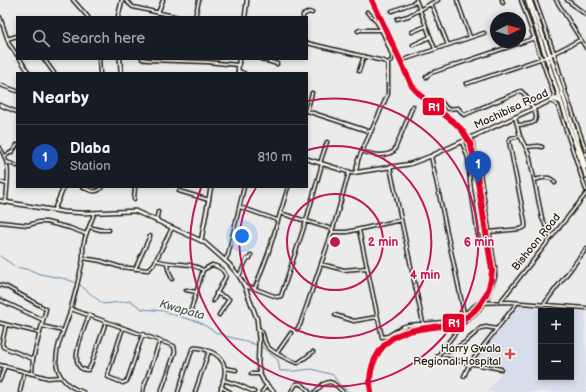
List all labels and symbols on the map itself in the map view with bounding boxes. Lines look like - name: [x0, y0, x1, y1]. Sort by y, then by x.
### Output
- north arrow: [490, 12, 526, 48]
- street label: Machibisa Road: [472, 86, 550, 132]
- line badge: R1: [422, 97, 445, 116]
- text: R1: [428, 101, 440, 114]
- pin: 1: [465, 151, 491, 184]
- street label: Bishoon Road: [509, 211, 563, 273]
- your location: [232, 226, 252, 246]
- centre of rings: [328, 235, 342, 249]
- text: 2 min: [368, 235, 398, 250]
- text: 6 min: [464, 235, 494, 250]
- text: 4 min: [410, 268, 440, 283]
- water label: Kwapata: [158, 296, 206, 324]
- line badge: R1: [442, 313, 465, 333]
- text: R1: [448, 317, 460, 330]
- place label: Harry Gwala Regional Hospital: [413, 342, 501, 368]
- marker: Harry Gwala Regional Hospital: [504, 348, 516, 360]

